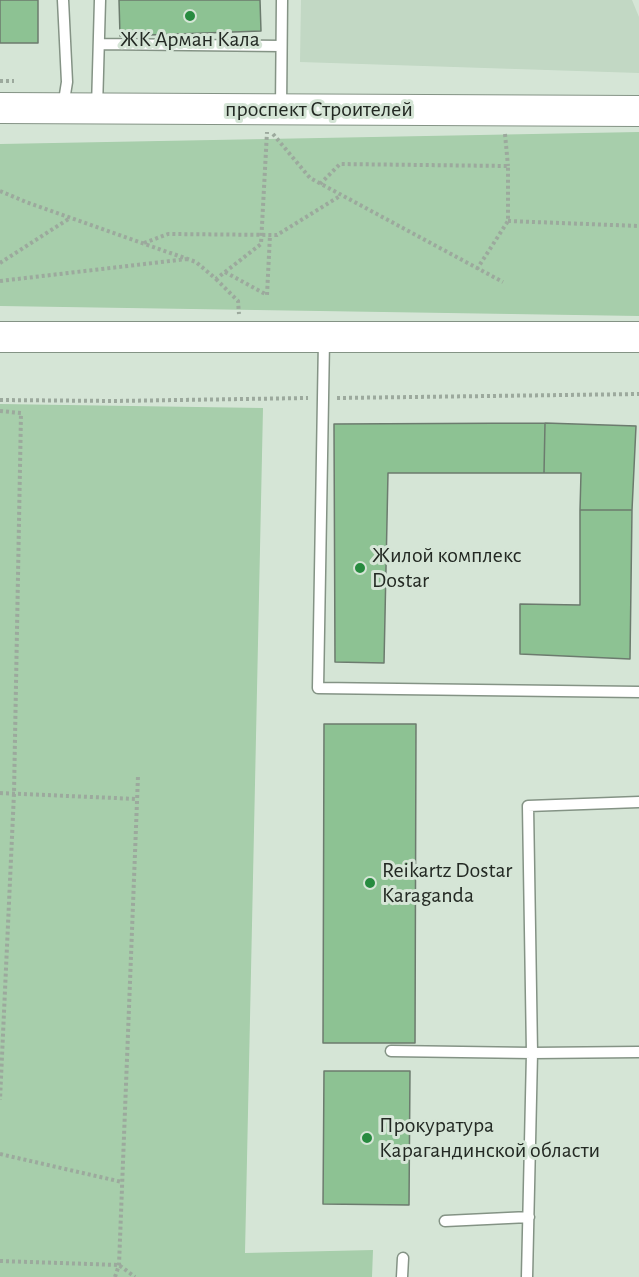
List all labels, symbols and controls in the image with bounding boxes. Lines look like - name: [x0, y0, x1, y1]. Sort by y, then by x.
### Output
- marker: ЖК Арман Кала: [183, 9, 197, 23]
- place label: ЖК Арман Кала: [120, 26, 260, 52]
- street label: проспект Строителей: [225, 96, 413, 122]
- place label: Жилой комплекс Dostar: [372, 542, 522, 594]
- marker: Жилой комплекс Dostar: [353, 561, 367, 575]
- place label: Reikartz Dostar Karaganda: [382, 857, 512, 908]
- marker: Reikartz Dostar Karaganda: [363, 876, 377, 890]
- place label: Прокуратура Карагандинской области: [379, 1112, 600, 1164]
- marker: Прокуратура Карагандинской области: [360, 1131, 374, 1145]

